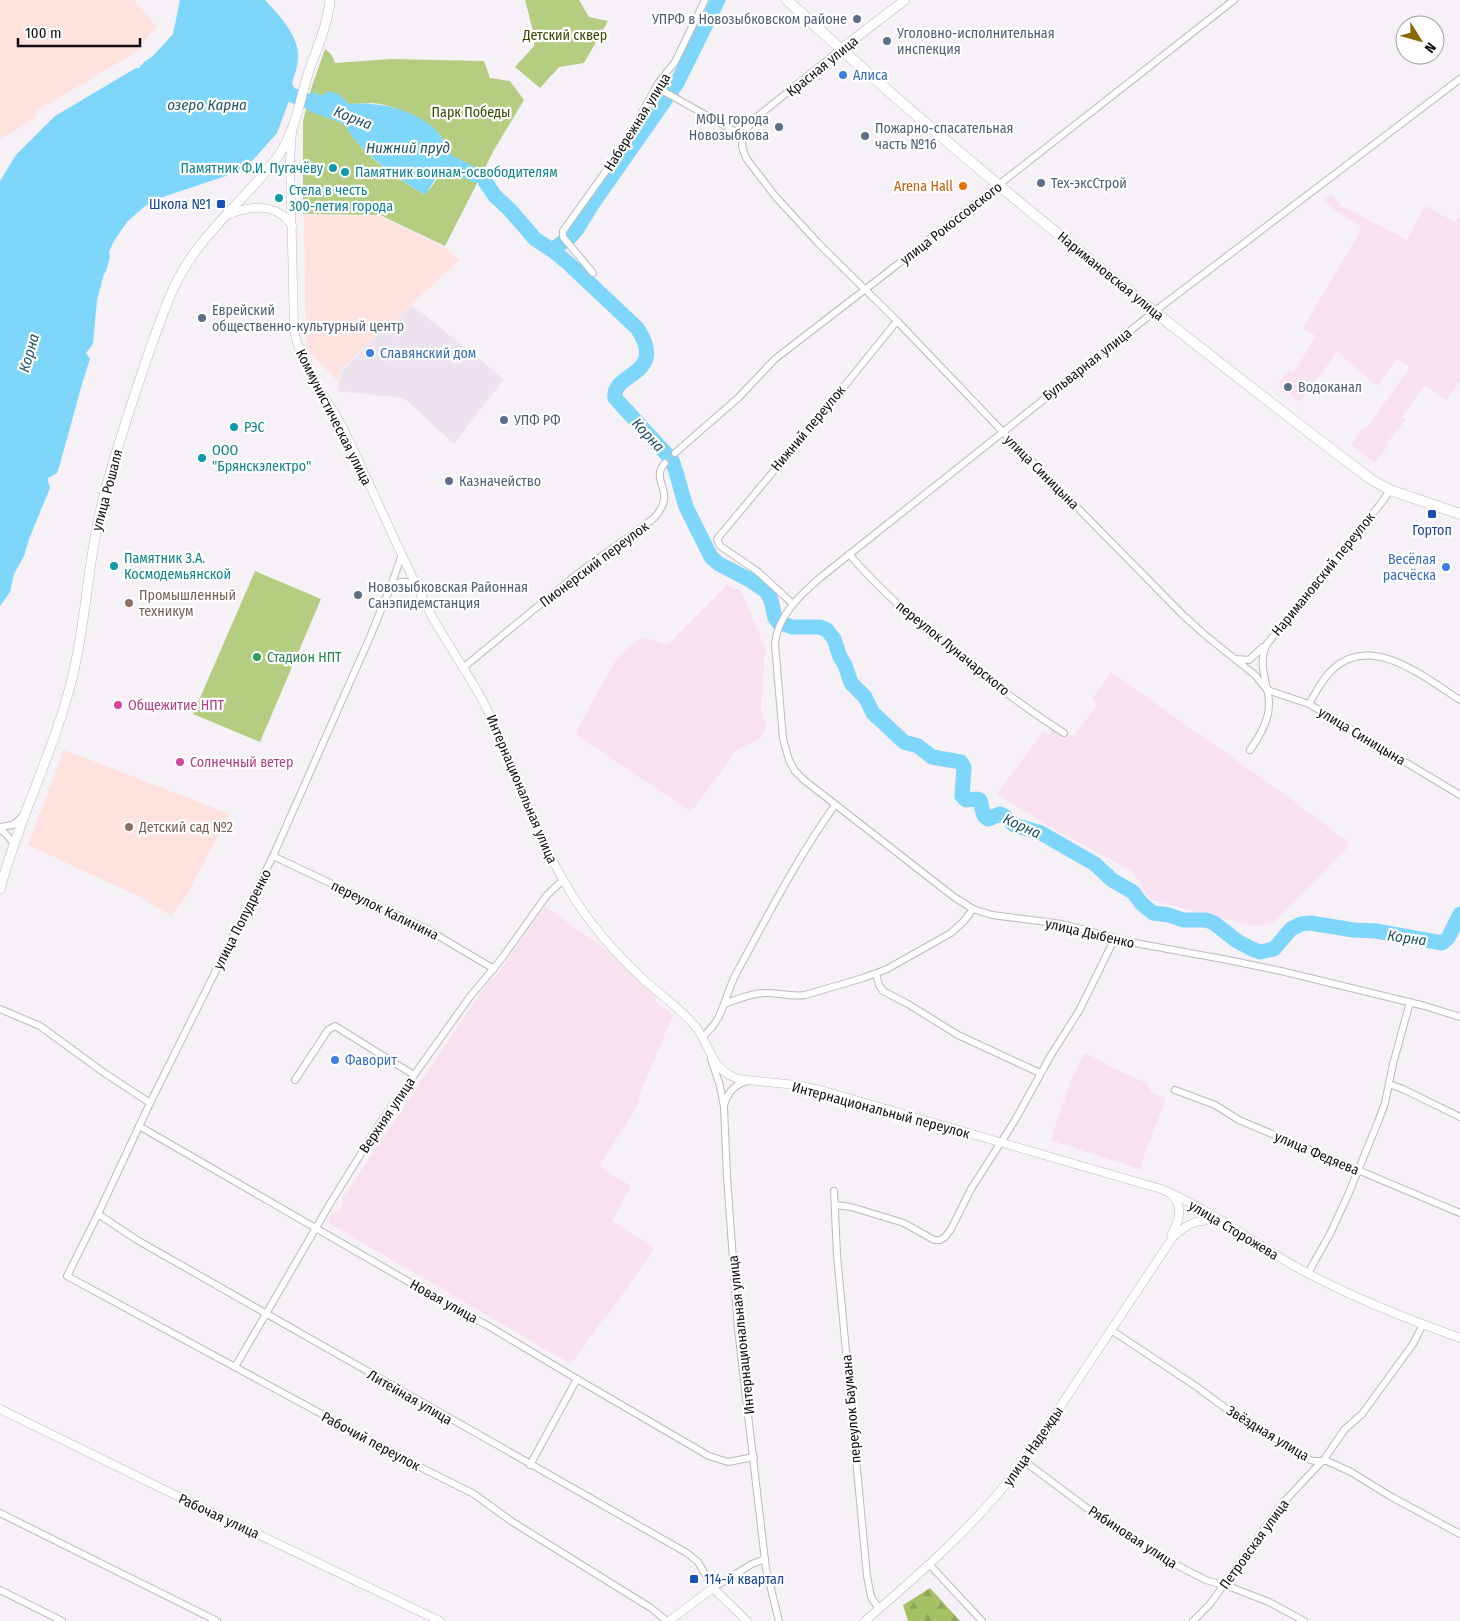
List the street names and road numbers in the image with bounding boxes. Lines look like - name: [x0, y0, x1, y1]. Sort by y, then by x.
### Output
- street label: Красная улица: [783, 32, 862, 100]
- street label: Набережная улица: [600, 70, 674, 174]
- street label: улица Рокоссовского: [897, 178, 1006, 268]
- street label: Наримановская улица: [1054, 228, 1167, 325]
- street label: Бульварная улица: [1040, 324, 1135, 404]
- street label: Коммунистическая улица: [292, 346, 375, 488]
- street label: Нижний переулок: [768, 382, 849, 475]
- street label: улица Синицына: [1001, 431, 1083, 513]
- street label: улица Рошаля: [88, 448, 127, 533]
- street label: Наримановский переулок: [1268, 509, 1379, 640]
- street label: Пионерский переулок: [537, 518, 652, 611]
- street label: переулок Луначарского: [892, 597, 1013, 699]
- street label: улица Синицына: [1315, 704, 1409, 769]
- street label: Интернациональная улица: [482, 712, 561, 866]
- street label: улица Попудренко: [210, 866, 275, 972]
- street label: переулок Калинина: [328, 877, 441, 944]
- street label: улица Дыбенко: [1044, 915, 1136, 952]
- street label: Верхняя улица: [356, 1074, 419, 1156]
- street label: Интернациональный переулок: [790, 1078, 972, 1143]
- street label: улица Федяева: [1272, 1128, 1362, 1179]
- street label: улица Сторожева: [1186, 1197, 1282, 1264]
- street label: Интернациональная улица: [725, 1254, 758, 1415]
- street label: Новая улица: [407, 1276, 481, 1327]
- street label: переулок Баумана: [838, 1354, 865, 1464]
- street label: Литейная улица: [364, 1366, 455, 1429]
- street label: Звёздная улица: [1224, 1402, 1312, 1465]
- street label: улица Надежды: [1000, 1403, 1067, 1489]
- street label: Рабочий переулок: [319, 1408, 423, 1475]
- street label: Рабочая улица: [176, 1490, 262, 1543]
- street label: Петровская улица: [1216, 1496, 1293, 1593]
- street label: Рябиновая улица: [1085, 1502, 1180, 1573]

